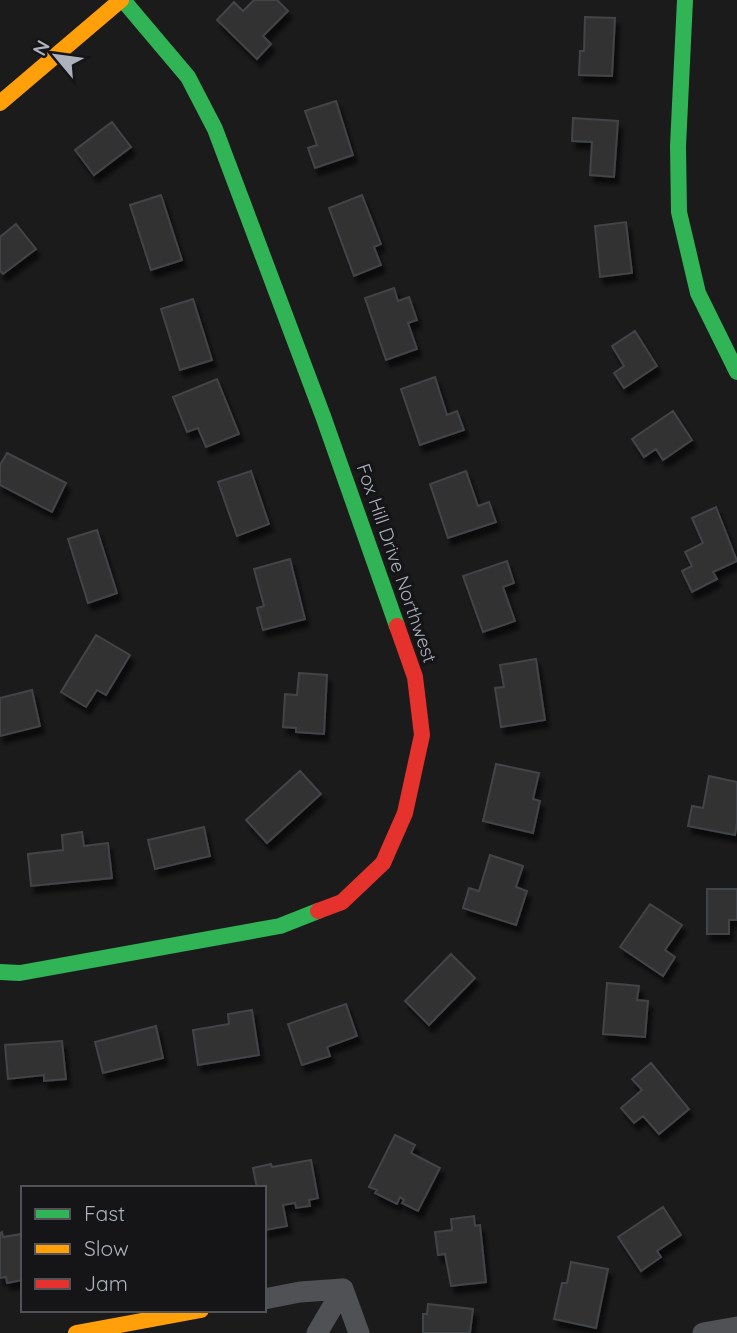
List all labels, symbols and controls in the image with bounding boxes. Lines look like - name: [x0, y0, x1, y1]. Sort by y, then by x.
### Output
- north arrow: [21, 21, 91, 91]
- text: N: [27, 36, 55, 60]
- street label: Fox Hill Drive Northwest: [352, 460, 442, 666]
- legend: [21, 1186, 266, 1312]
- text: Fast: [84, 1200, 125, 1226]
- text: Slow: [84, 1235, 129, 1261]
- text: Jam: [84, 1270, 128, 1296]

